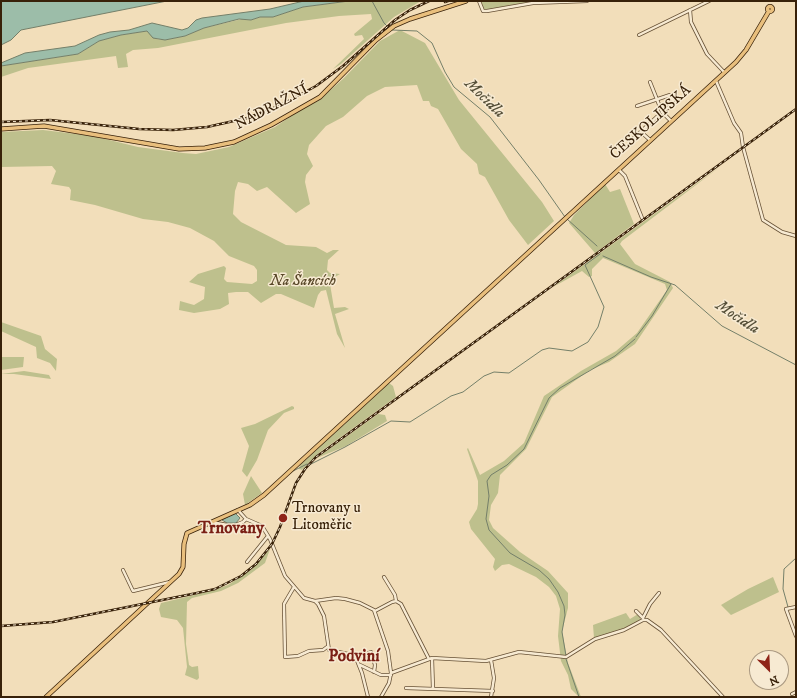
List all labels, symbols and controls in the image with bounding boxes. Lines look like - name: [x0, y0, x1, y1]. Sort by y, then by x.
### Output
- water label: Močidla: [460, 75, 508, 123]
- street label: NÁDRAŽNÍ: [232, 81, 312, 135]
- street label: ČESKOLIPSKÁ: [607, 82, 695, 164]
- park label: Na Šancích: [270, 273, 336, 291]
- water label: Močidla: [711, 297, 763, 339]
- place label: Trnovany u Litoměřic: [292, 500, 361, 535]
- marker: Trnovany u Litoměřic: [277, 512, 289, 524]
- district label: Trnovany: [198, 519, 264, 539]
- district label: Podviní: [328, 647, 380, 667]
- north arrow: [749, 650, 789, 690]
- text: N: [767, 672, 780, 688]

